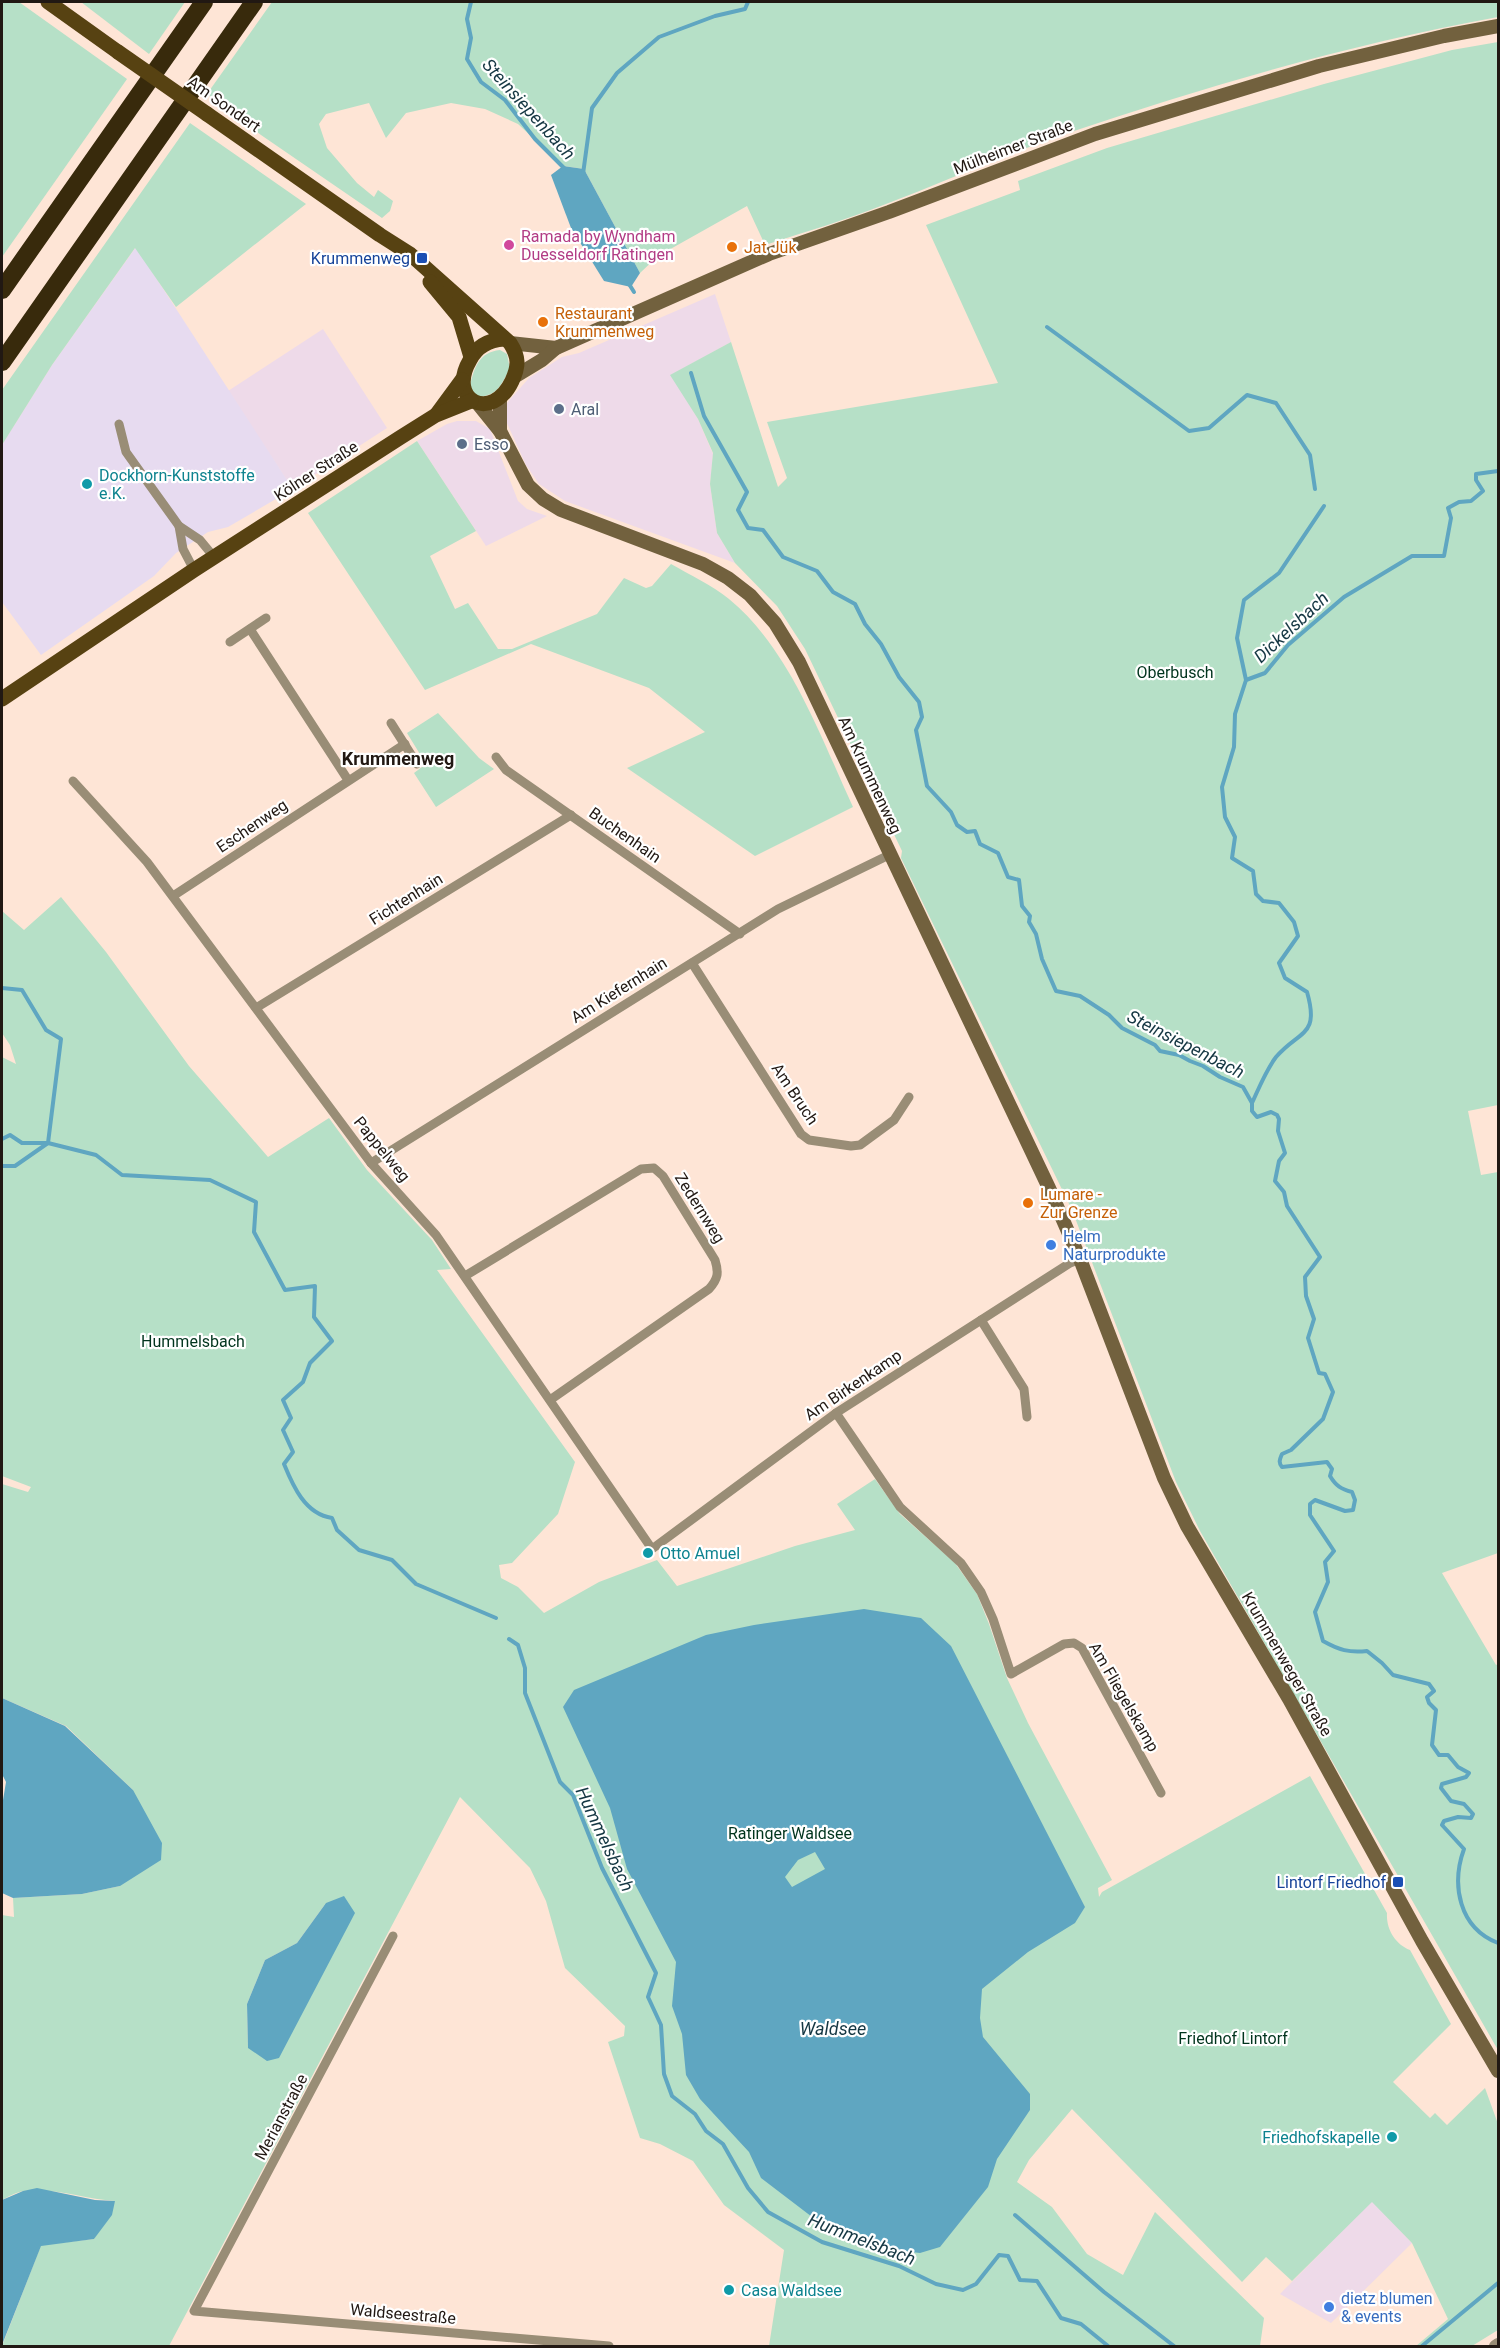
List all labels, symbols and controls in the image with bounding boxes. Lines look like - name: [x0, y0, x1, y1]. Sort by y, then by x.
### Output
- water label: Steinsiepenbach: [478, 54, 580, 164]
- street label: Am Sondert: [184, 72, 264, 136]
- street label: Mülheimer Straße: [951, 115, 1075, 179]
- place label: Ramada by Wyndham Duesseldorf Ratingen: [521, 227, 676, 264]
- marker: Ramada by Wyndham Duesseldorf Ratingen: [502, 238, 516, 252]
- place label: Jat Jük: [744, 238, 797, 257]
- marker: Jat Jük: [725, 240, 739, 254]
- place label: Krummenweg: [311, 249, 410, 268]
- marker: Krummenweg: [415, 251, 429, 265]
- place label: Restaurant Krummenweg: [555, 304, 654, 341]
- marker: Restaurant Krummenweg: [536, 315, 550, 329]
- place label: Aral: [571, 400, 599, 419]
- marker: Aral: [552, 402, 566, 416]
- place label: Esso: [474, 435, 509, 454]
- street label: Kölner Straße: [271, 437, 361, 505]
- marker: Esso: [455, 437, 469, 451]
- place label: Dockhorn-Kunststoffe e.K.: [99, 466, 255, 503]
- marker: Dockhorn-Kunststoffe e.K.: [80, 477, 94, 491]
- water label: Dickelsbach: [1249, 587, 1333, 667]
- park label: Oberbusch: [1136, 663, 1214, 682]
- street label: Am Krummenweg: [834, 713, 906, 837]
- district label: Krummenweg: [342, 748, 454, 769]
- street label: Eschenweg: [213, 795, 291, 857]
- street label: Buchenhain: [585, 803, 665, 867]
- street label: Fichtenhain: [366, 869, 446, 929]
- street label: Am Kiefernhain: [568, 953, 670, 1027]
- water label: Steinsiepenbach: [1124, 1005, 1248, 1083]
- street label: Am Bruch: [768, 1060, 822, 1128]
- street label: Pappelweg: [350, 1113, 414, 1185]
- street label: Zedernweg: [671, 1169, 729, 1247]
- place label: Lumare - Zur Grenze: [1040, 1185, 1117, 1222]
- marker: Lumare - Zur Grenze: [1021, 1196, 1035, 1210]
- place label: Helm Naturprodukte: [1063, 1227, 1166, 1264]
- marker: Helm Naturprodukte: [1044, 1238, 1058, 1252]
- park label: Hummelsbach: [141, 1332, 245, 1351]
- street label: Am Birkenkamp: [801, 1346, 905, 1424]
- place label: Otto Amuel: [660, 1544, 740, 1563]
- marker: Otto Amuel: [641, 1546, 655, 1560]
- street label: Krummenweger Straße: [1238, 1588, 1336, 1740]
- street label: Am Fliegelskamp: [1085, 1639, 1163, 1755]
- water label: Hummelsbach: [572, 1783, 638, 1895]
- park label: Ratinger Waldsee: [728, 1824, 852, 1843]
- place label: Lintorf Friedhof: [1276, 1873, 1386, 1892]
- marker: Lintorf Friedhof: [1391, 1875, 1405, 1889]
- water label: Waldsee: [800, 2018, 866, 2039]
- park label: Friedhof Lintorf: [1178, 2029, 1288, 2048]
- street label: Merianstraße: [250, 2071, 312, 2163]
- place label: Friedhofskapelle: [1262, 2128, 1380, 2147]
- marker: Friedhofskapelle: [1385, 2130, 1399, 2144]
- water label: Hummelsbach: [805, 2209, 919, 2269]
- place label: Casa Waldsee: [741, 2281, 842, 2300]
- marker: Casa Waldsee: [722, 2283, 736, 2297]
- place label: dietz blumen & events: [1341, 2289, 1433, 2326]
- street label: Waldseestraße: [349, 2300, 457, 2328]
- marker: dietz blumen & events: [1322, 2300, 1336, 2314]

